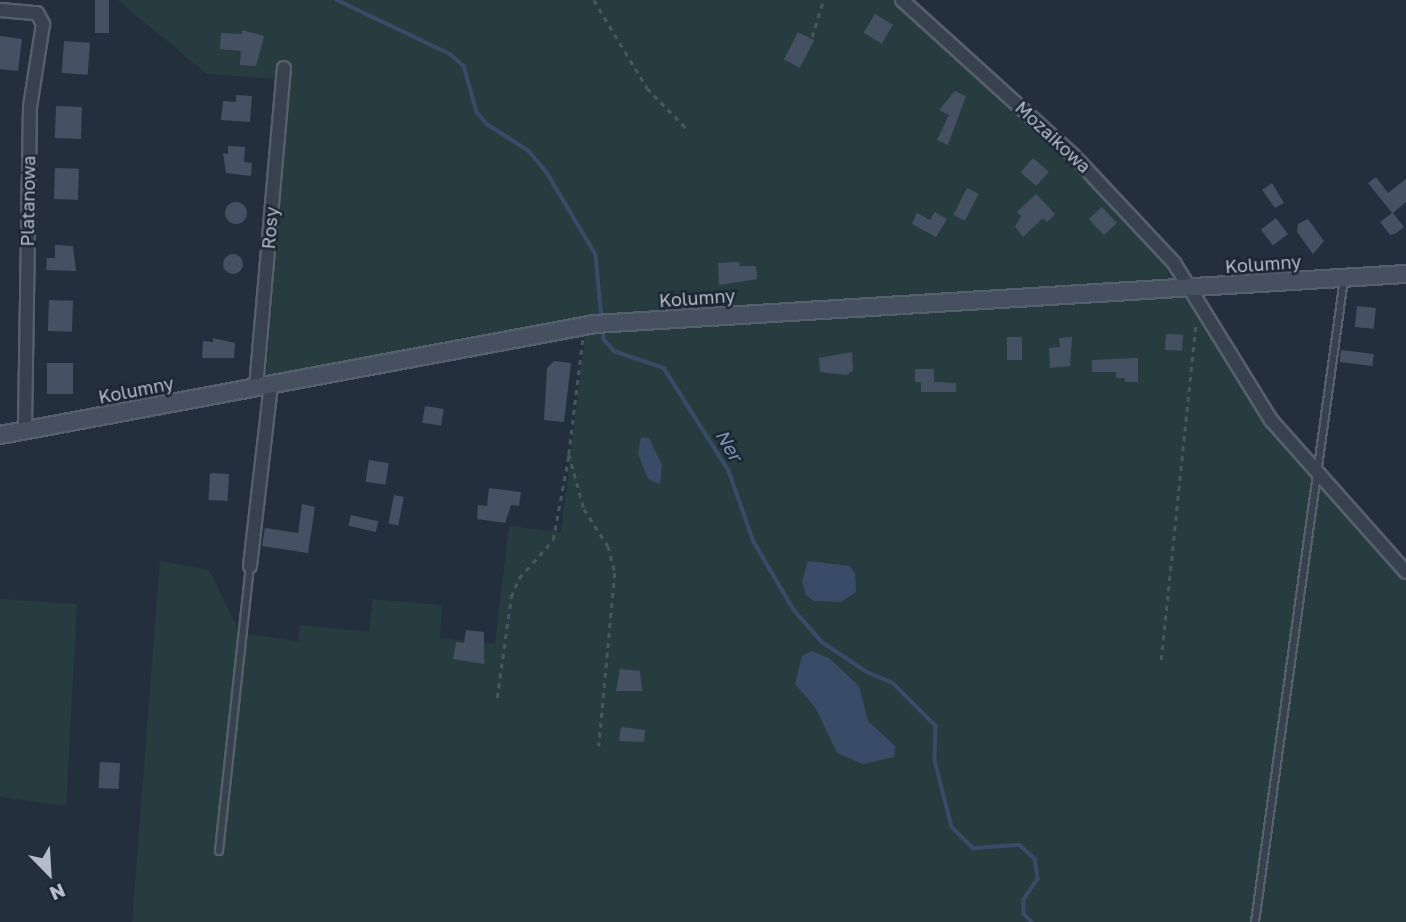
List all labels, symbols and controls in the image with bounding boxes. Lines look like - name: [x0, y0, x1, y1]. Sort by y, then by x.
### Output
- street label: Mozaikowa: [1011, 97, 1095, 177]
- street label: Platanowa: [16, 155, 40, 247]
- street label: Rosy: [257, 206, 283, 250]
- street label: Kolumny: [1224, 251, 1302, 277]
- street label: Kolumny: [658, 285, 736, 311]
- street label: Kolumny: [97, 372, 175, 408]
- water label: Ner: [711, 425, 747, 465]
- north arrow: [14, 838, 84, 908]
- text: N: [46, 879, 69, 906]

